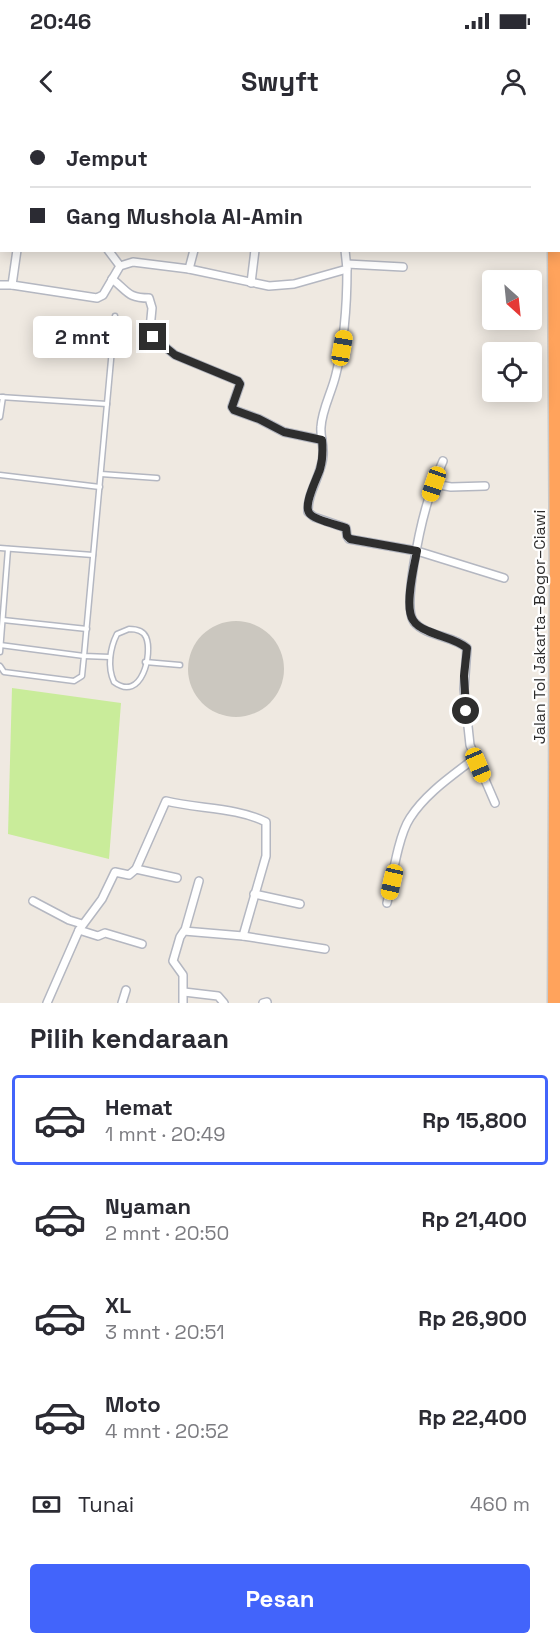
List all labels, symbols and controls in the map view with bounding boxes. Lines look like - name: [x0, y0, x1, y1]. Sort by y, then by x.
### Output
- text: 20:46: [30, 7, 91, 35]
- text: Swyft: [241, 64, 319, 99]
- icon: back: [30, 65, 63, 98]
- icon: person: [497, 65, 530, 98]
- text: Jemput: [66, 144, 148, 172]
- text: Gang Mushola Al-Amin: [66, 202, 303, 230]
- north arrow: [482, 270, 542, 330]
- map controls: [482, 270, 542, 402]
- callout: 2 mnt: [33, 316, 132, 358]
- route end: [139, 323, 166, 350]
- text: 2 mnt: [55, 324, 110, 350]
- car: [330, 329, 354, 367]
- button: locate: [482, 342, 542, 402]
- car: [420, 464, 448, 504]
- street label: Jalan Tol Jakarta–Bogor–Ciawi: [529, 510, 550, 744]
- route start: [452, 697, 479, 724]
- car: [463, 745, 493, 785]
- car: [379, 862, 405, 902]
- text: Pilih kendaraan: [30, 1021, 229, 1056]
- icon: car: [33, 1093, 87, 1147]
- text: Hemat: [105, 1093, 173, 1121]
- text: Rp 15,800: [422, 1106, 527, 1134]
- text: 1 mnt · 20:49: [105, 1121, 226, 1147]
- icon: car: [33, 1192, 87, 1246]
- text: Nyaman: [105, 1192, 191, 1220]
- text: Rp 21,400: [421, 1205, 527, 1233]
- text: 2 mnt · 20:50: [105, 1220, 229, 1246]
- icon: car: [33, 1291, 87, 1345]
- text: XL: [105, 1291, 131, 1319]
- text: Rp 26,900: [418, 1304, 527, 1332]
- text: 3 mnt · 20:51: [105, 1319, 225, 1345]
- icon: car: [33, 1390, 87, 1444]
- text: Moto: [105, 1390, 161, 1418]
- text: Rp 22,400: [418, 1403, 527, 1431]
- text: 4 mnt · 20:52: [105, 1418, 229, 1444]
- icon: cash: [30, 1488, 63, 1521]
- text: Tunai: [78, 1490, 134, 1518]
- text: 460 m: [470, 1491, 530, 1517]
- button: Pesan: [30, 1564, 530, 1633]

